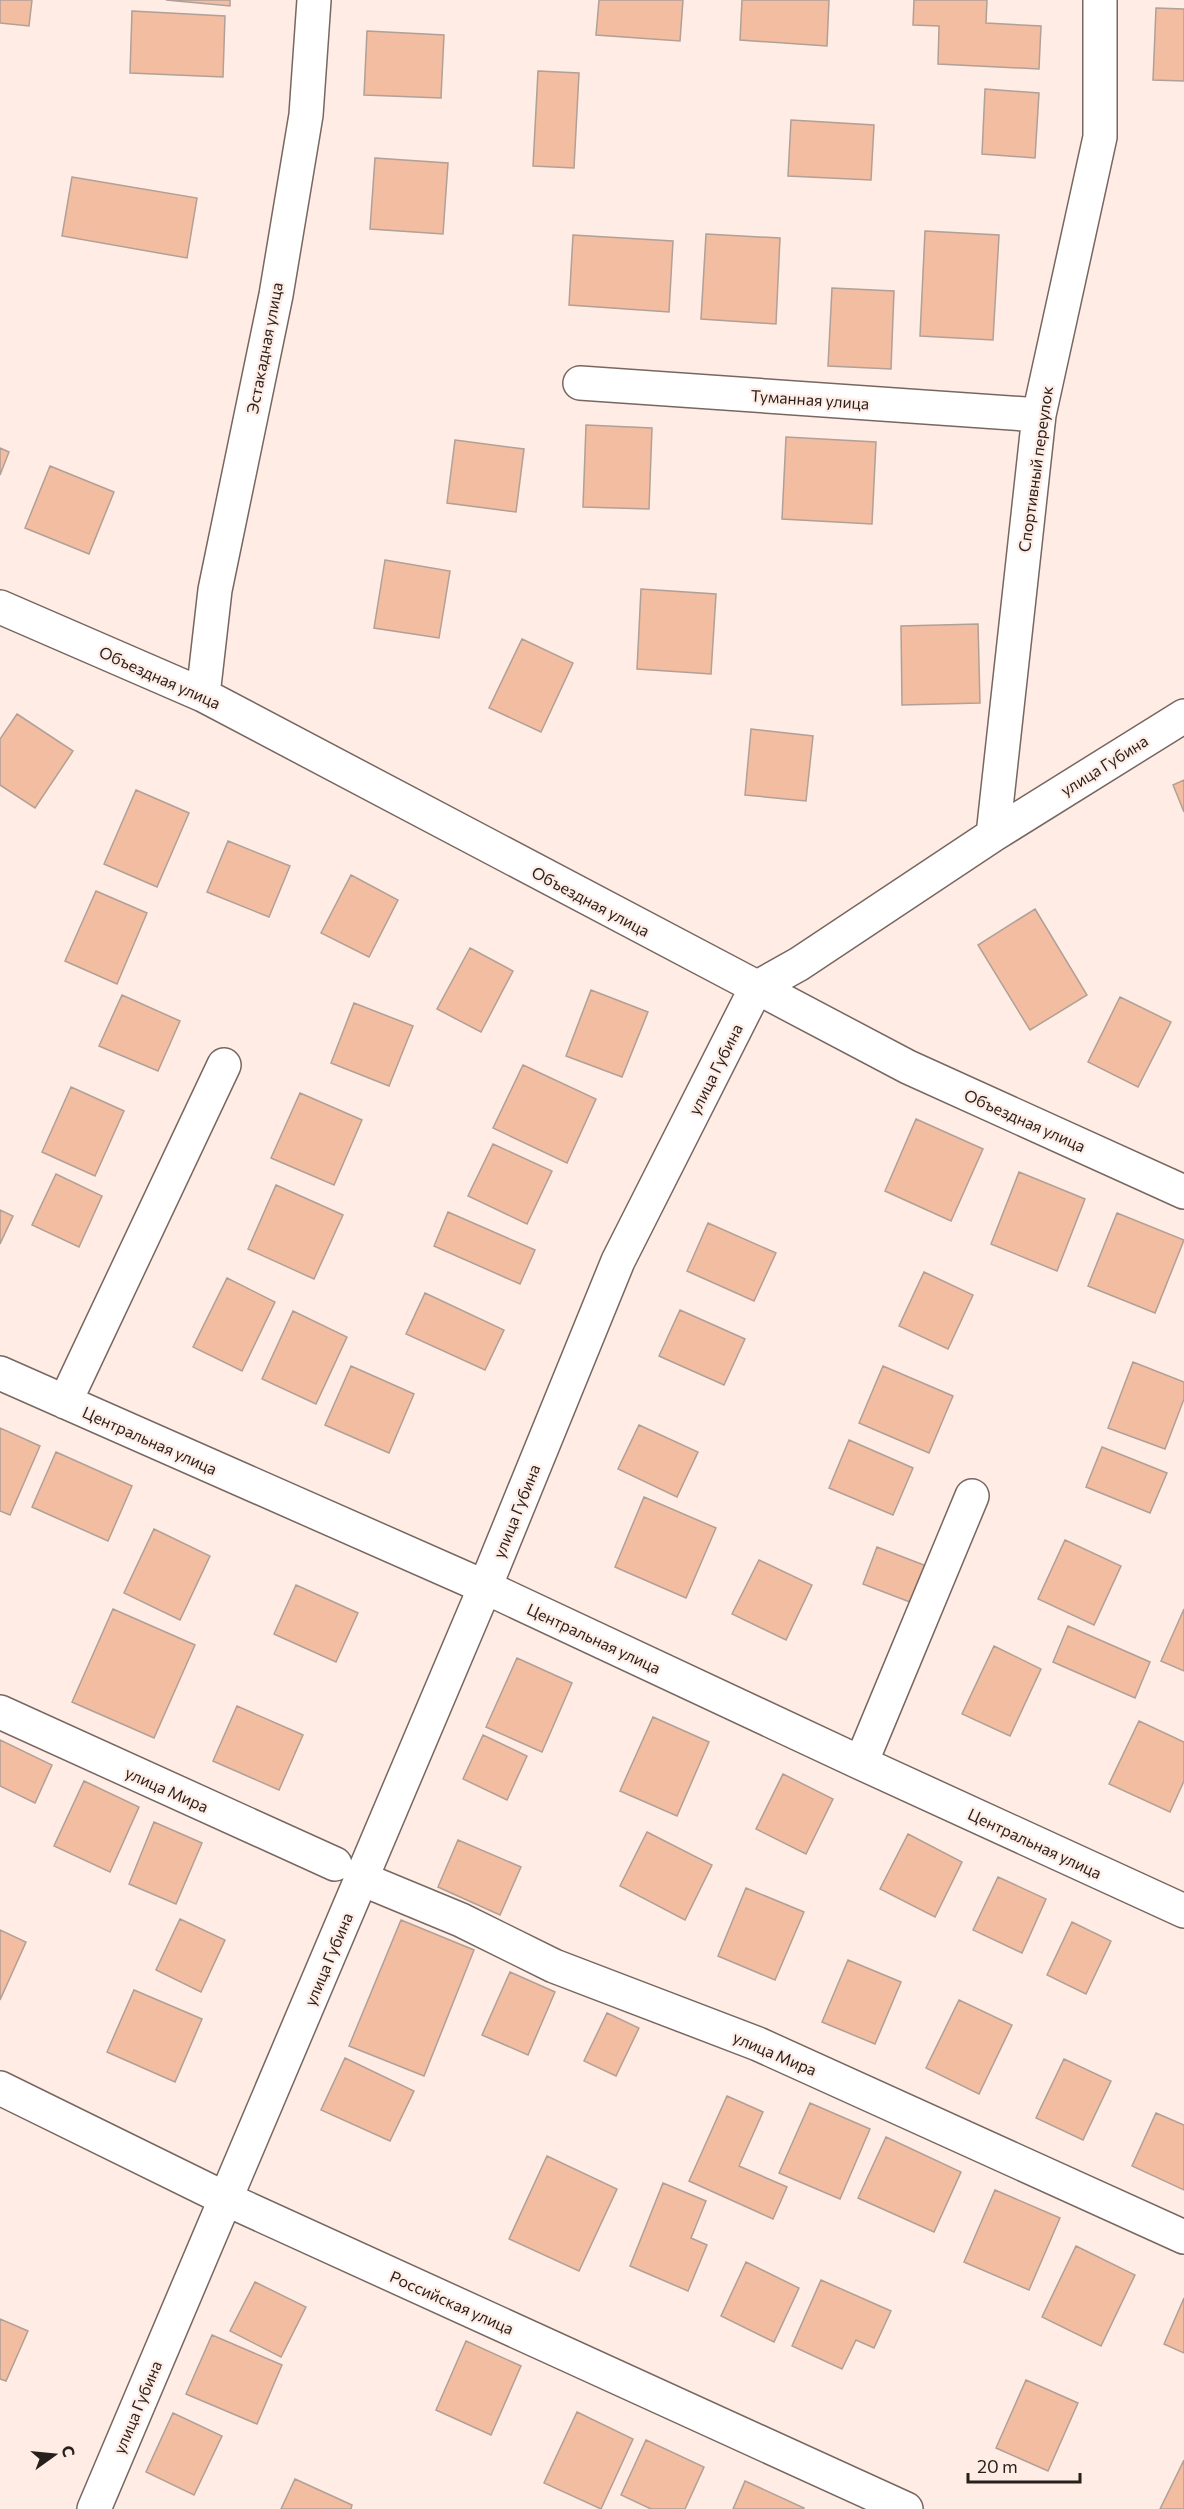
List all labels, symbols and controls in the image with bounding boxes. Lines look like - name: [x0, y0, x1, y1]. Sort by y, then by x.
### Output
- street label: Эстакадная улица: [242, 281, 286, 415]
- street label: Спортивный переулок: [1014, 384, 1056, 553]
- street label: Туманная улица: [750, 385, 870, 413]
- street label: Объездная улица: [96, 642, 224, 712]
- street label: улица Губина: [1057, 731, 1151, 799]
- street label: Объездная улица: [529, 862, 653, 940]
- street label: улица Губина: [684, 1020, 746, 1118]
- street label: Объездная улица: [961, 1085, 1089, 1155]
- street label: Центральная улица: [80, 1402, 220, 1478]
- street label: улица Губина: [489, 1461, 543, 1561]
- street label: Центральная улица: [524, 1599, 664, 1677]
- street label: улица Мира: [122, 1762, 212, 1816]
- street label: Центральная улица: [965, 1804, 1105, 1882]
- street label: улица Губина: [300, 1910, 356, 2008]
- street label: улица Мира: [730, 2027, 820, 2079]
- street label: Российская улица: [387, 2266, 517, 2338]
- street label: улица Губина: [109, 2358, 165, 2456]
- north arrow: [24, 2425, 84, 2485]
- text: С: [58, 2443, 80, 2459]
- scale bar: [968, 2446, 1080, 2484]
- text: 20 m: [977, 2455, 1018, 2477]

